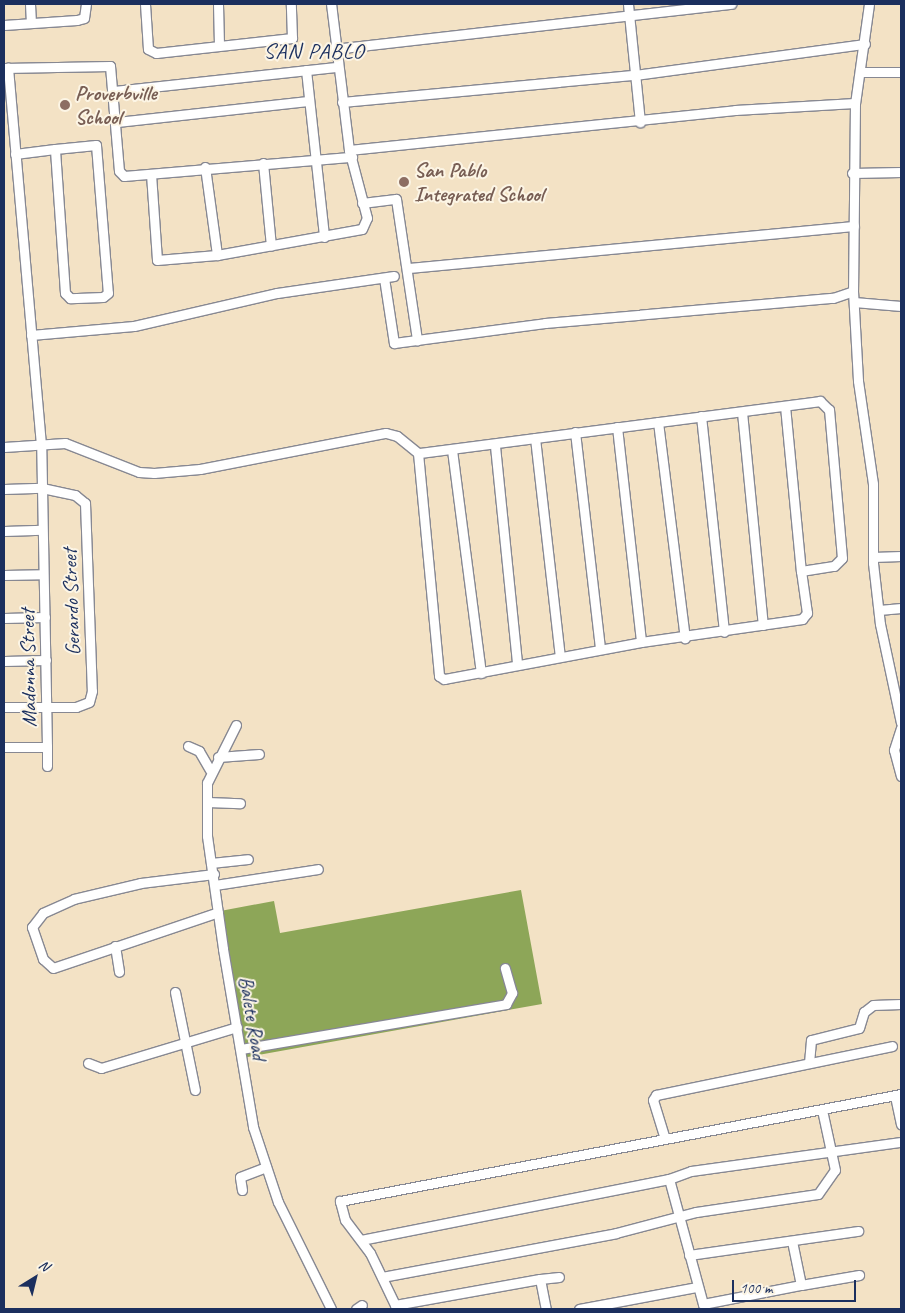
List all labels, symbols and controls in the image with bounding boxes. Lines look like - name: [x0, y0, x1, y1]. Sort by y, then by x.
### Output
- district label: SAN PABLO: [264, 39, 364, 65]
- place label: Proverbville School: [75, 80, 156, 130]
- marker: Proverbville School: [59, 99, 71, 111]
- place label: San Pablo Integrated School: [414, 157, 544, 207]
- marker: San Pablo Integrated School: [398, 176, 410, 188]
- street label: Gerardo Street: [57, 548, 85, 656]
- street label: Madonna Street: [14, 609, 42, 727]
- street label: Balete Road: [233, 974, 273, 1062]
- north arrow: [10, 1253, 60, 1303]
- text: N: [36, 1256, 53, 1275]
- scale bar: [735, 1270, 859, 1302]
- text: 100 m: [740, 1279, 772, 1298]

